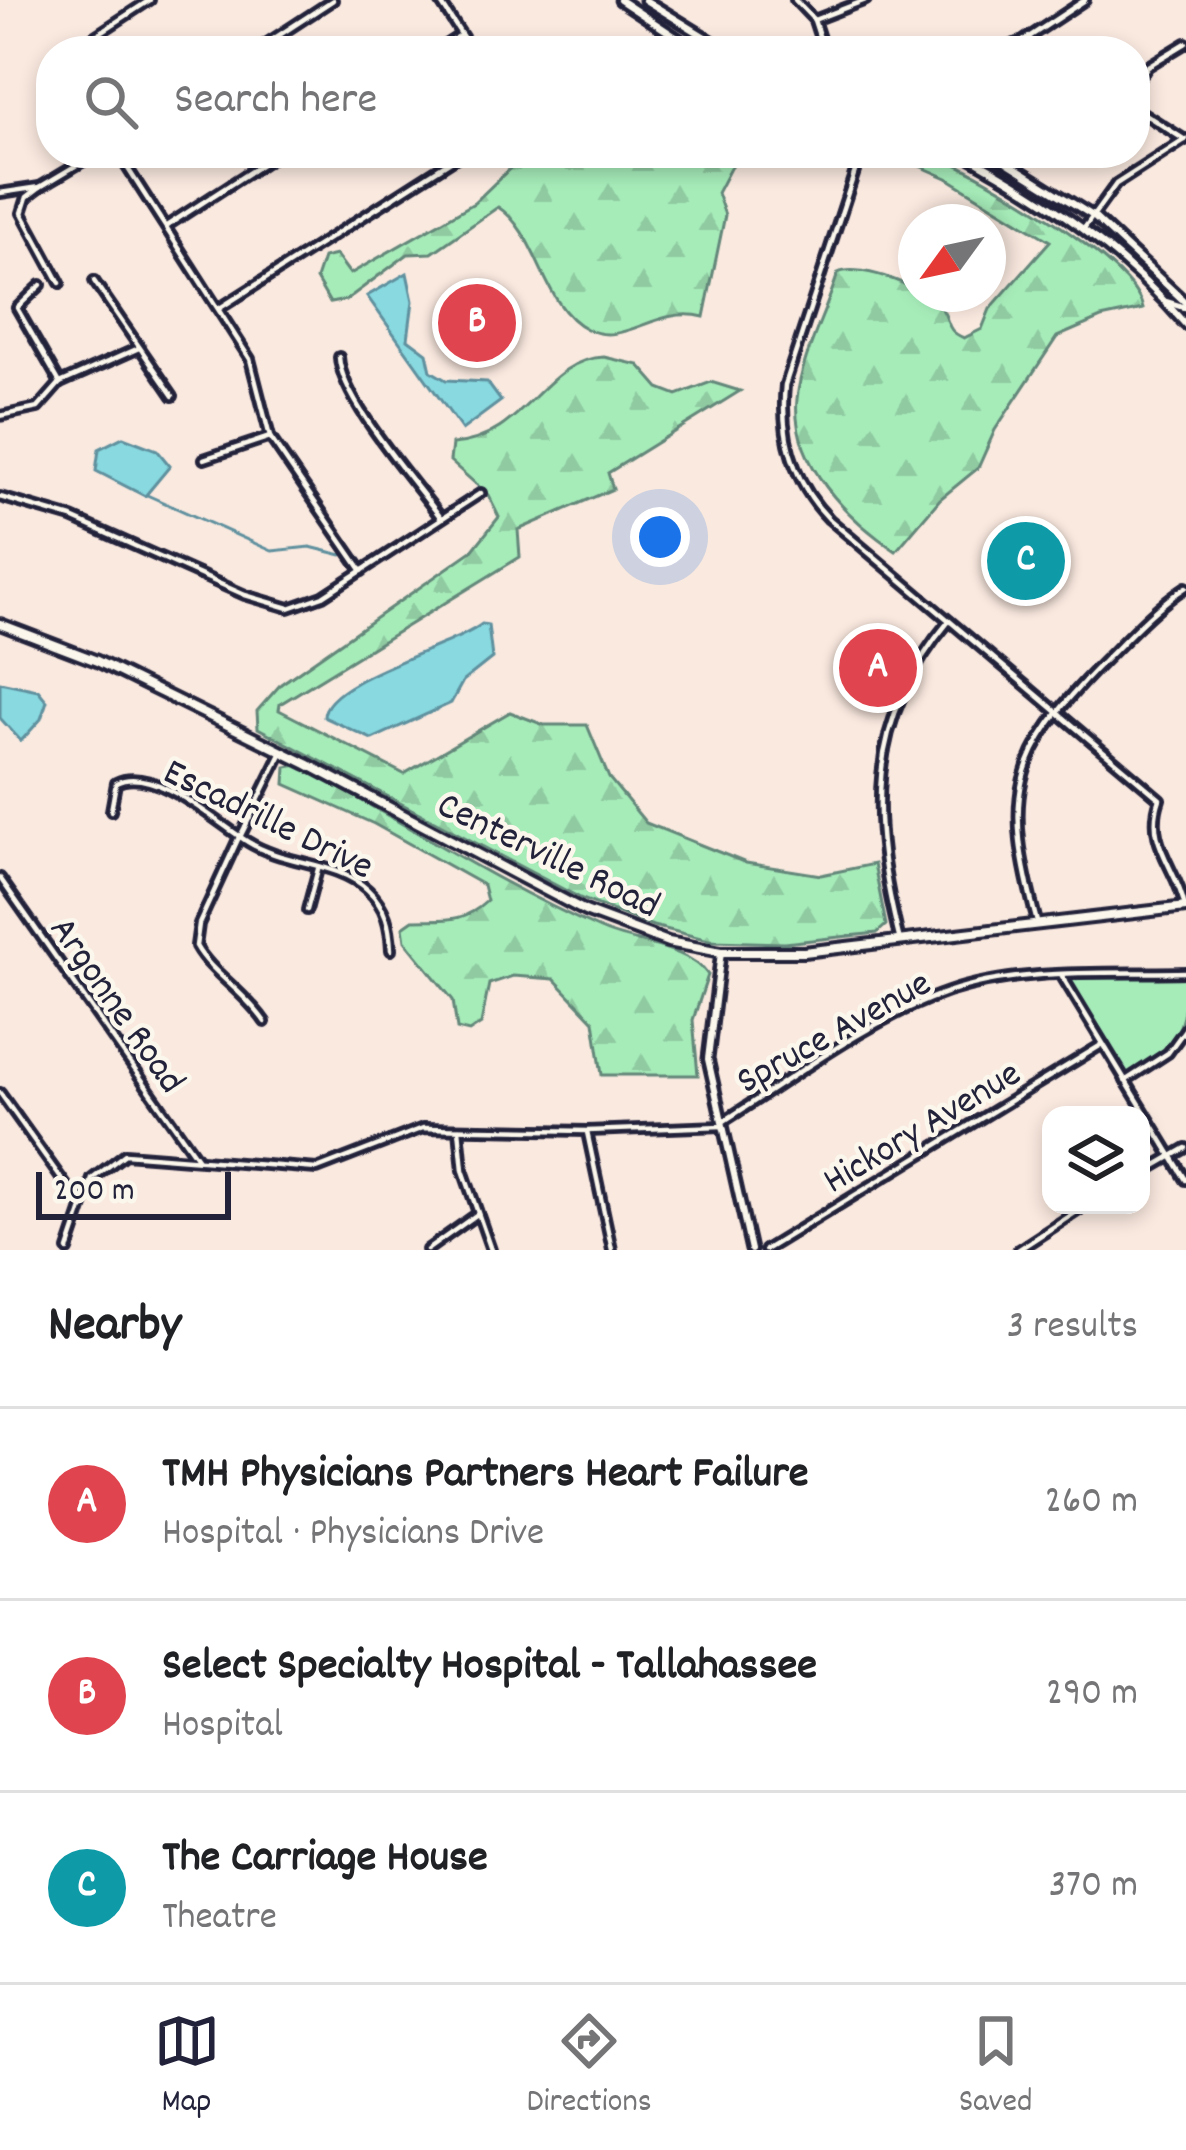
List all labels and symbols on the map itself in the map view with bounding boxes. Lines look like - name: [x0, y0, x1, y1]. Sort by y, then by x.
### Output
- north arrow: [898, 204, 1006, 312]
- pin: B: [438, 278, 516, 368]
- your location: [630, 507, 690, 567]
- pin: C: [987, 516, 1065, 606]
- pin: A: [839, 623, 917, 713]
- street label: Escadrille Drive: [153, 747, 382, 896]
- street label: Centerville Road: [427, 780, 668, 935]
- street label: Argonne Road: [33, 907, 196, 1107]
- street label: Spruce Avenue: [728, 959, 942, 1111]
- street label: Hickory Avenue: [814, 1049, 1033, 1210]
- scale bar: [36, 1166, 231, 1219]

